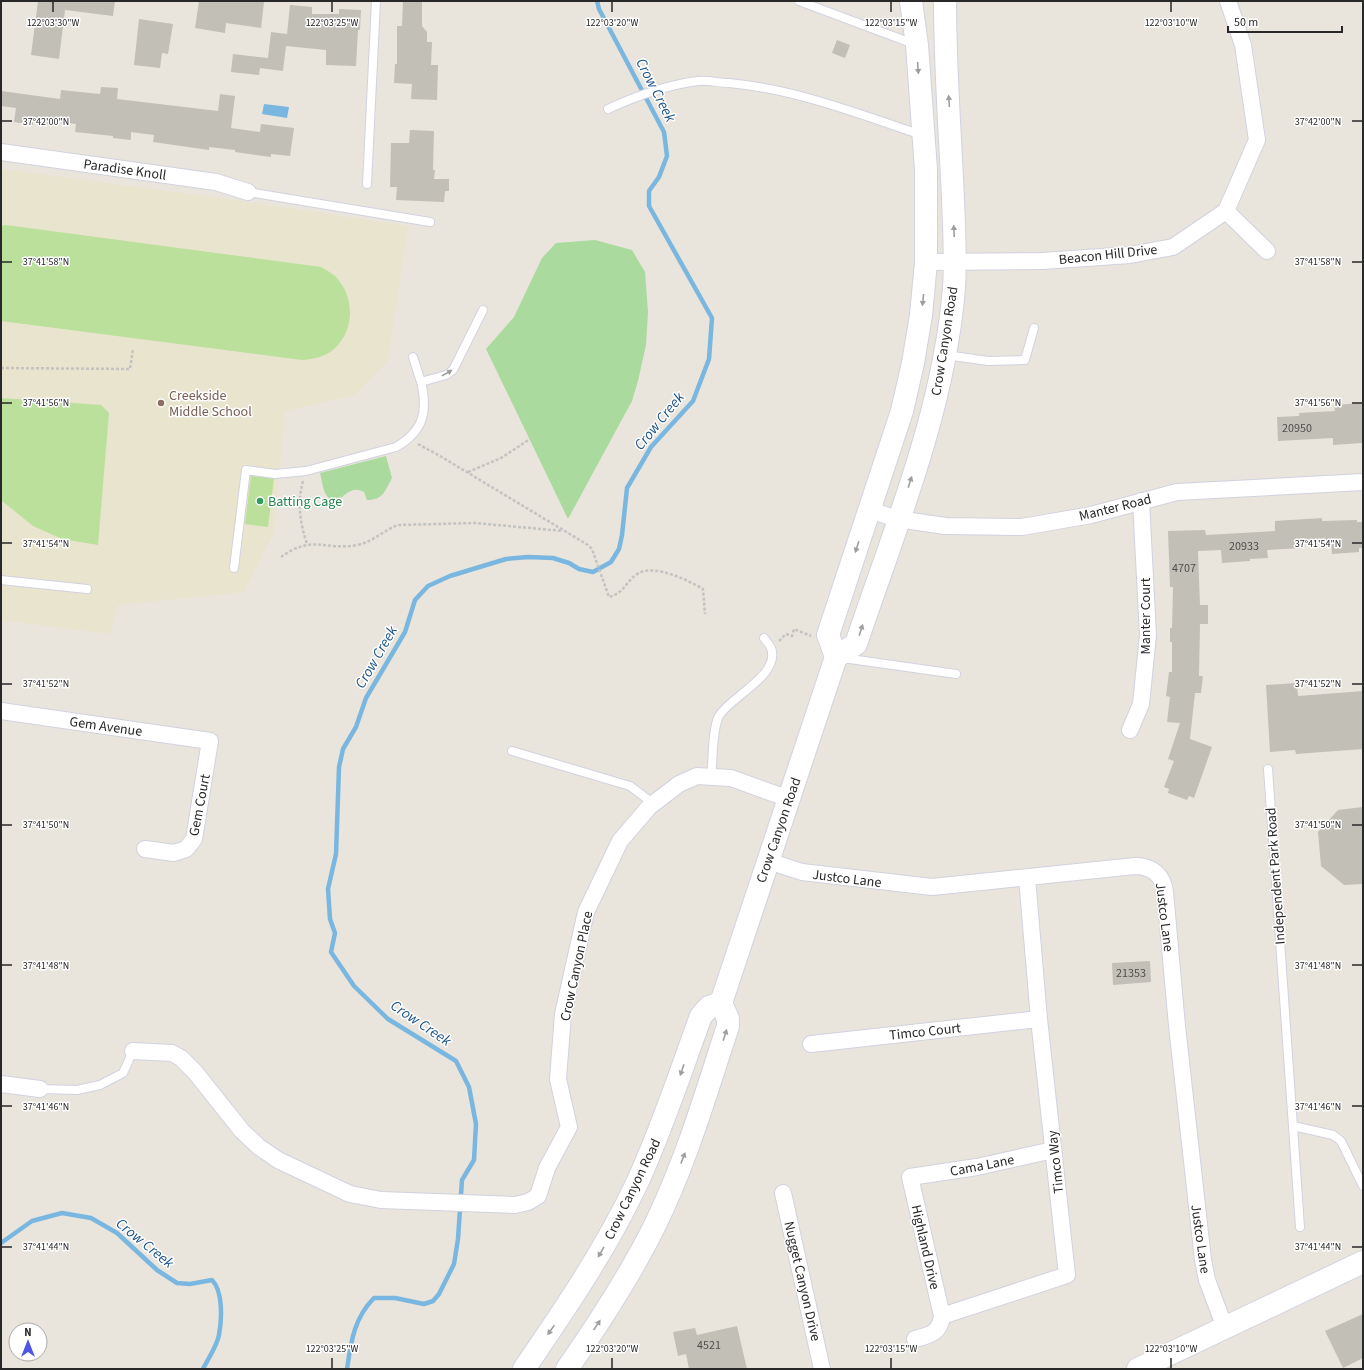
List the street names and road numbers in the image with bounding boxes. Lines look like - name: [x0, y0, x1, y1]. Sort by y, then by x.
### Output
- street label: Paradise Knoll: [82, 154, 168, 186]
- street label: Beacon Hill Drive: [1058, 240, 1158, 270]
- street label: Crow Canyon Road: [926, 285, 964, 397]
- street label: Manter Road: [1077, 489, 1154, 527]
- street label: Manter Court: [1136, 577, 1156, 654]
- street label: Gem Avenue: [68, 712, 144, 742]
- street label: Gem Court: [184, 772, 216, 838]
- street label: Crow Canyon Road: [752, 775, 806, 886]
- street label: Independent Park Road: [1261, 807, 1291, 945]
- street label: Justco Lane: [811, 865, 883, 893]
- street label: Justco Lane: [1150, 881, 1178, 953]
- street label: Crow Canyon Place: [556, 909, 598, 1023]
- street label: Timco Court: [888, 1018, 962, 1046]
- street label: Timco Way: [1043, 1129, 1069, 1194]
- street label: Crow Canyon Road: [600, 1135, 666, 1243]
- street label: Cama Lane: [948, 1150, 1016, 1182]
- street label: Highland Drive: [906, 1203, 945, 1292]
- street label: Justco Lane: [1185, 1203, 1215, 1275]
- street label: Nugget Canyon Drive: [779, 1219, 826, 1343]

